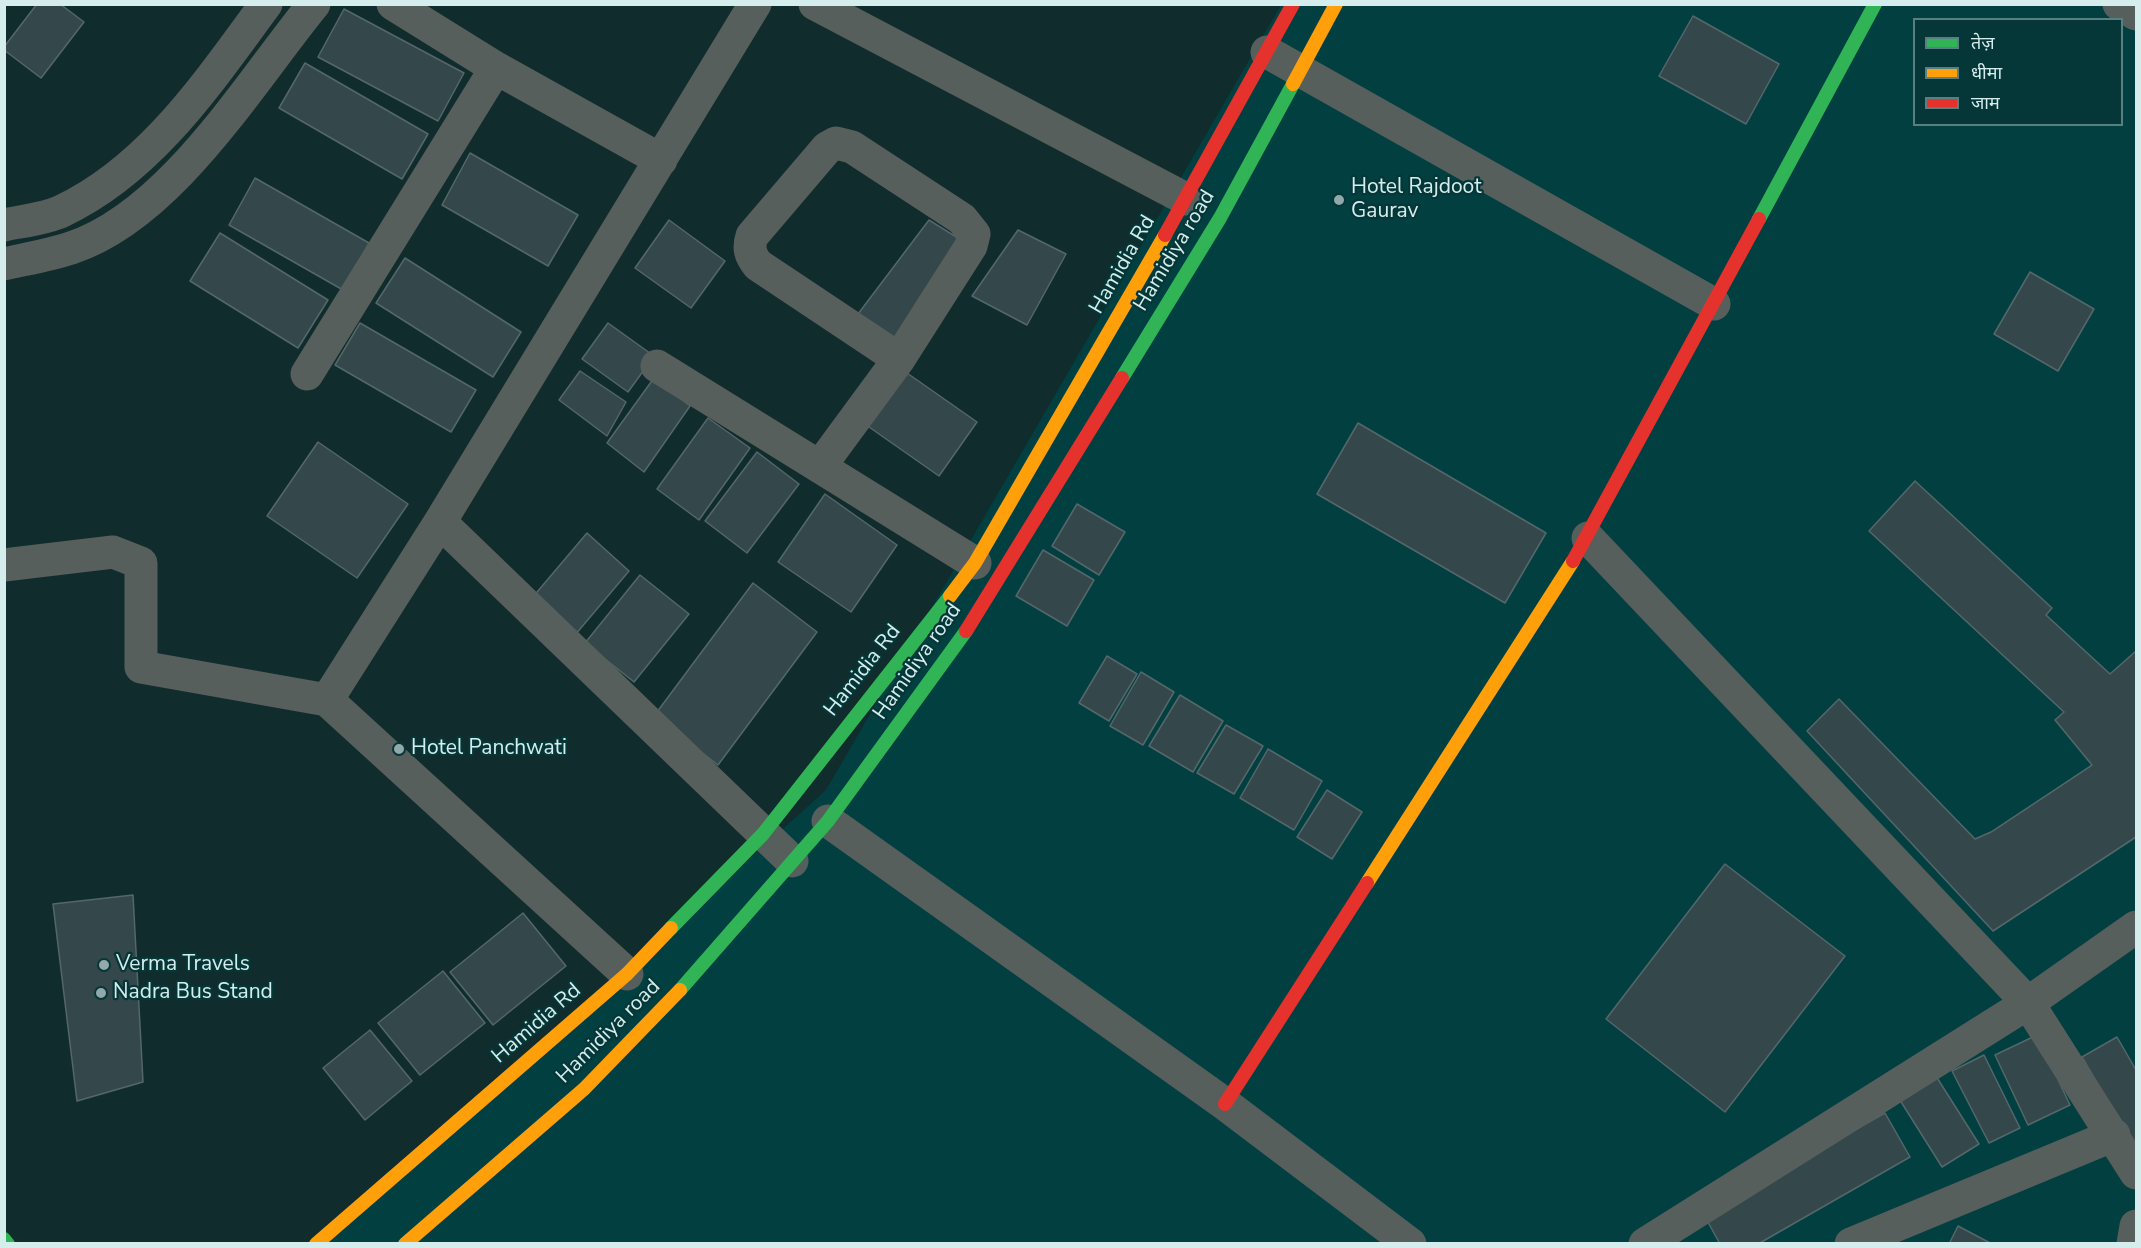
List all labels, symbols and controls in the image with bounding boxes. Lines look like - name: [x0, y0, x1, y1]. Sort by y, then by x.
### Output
- legend: [1913, 18, 2123, 126]
- text: तेज़: [1971, 31, 1995, 55]
- text: धीमा: [1971, 61, 2002, 85]
- text: जाम: [1971, 91, 2000, 115]
- place label: Hotel Rajdoot Gaurav: [1351, 175, 1482, 225]
- street label: Hamidiya road: [1129, 186, 1221, 316]
- marker: Hotel Rajdoot Gaurav: [1332, 193, 1346, 207]
- street label: Hamidia Rd: [1085, 211, 1161, 319]
- street label: Hamidiya road: [868, 599, 968, 725]
- street label: Hamidia Rd: [819, 620, 907, 722]
- place label: Hotel Panchwati: [411, 736, 567, 762]
- marker: Hotel Panchwati: [392, 742, 406, 756]
- place label: Verma Travels: [116, 952, 250, 978]
- marker: Verma Travels: [97, 958, 111, 972]
- street label: Hamidiya road: [552, 975, 666, 1089]
- street label: Hamidia Rd: [487, 979, 587, 1069]
- place label: Nadra Bus Stand: [113, 980, 273, 1006]
- marker: Nadra Bus Stand: [94, 986, 108, 1000]

